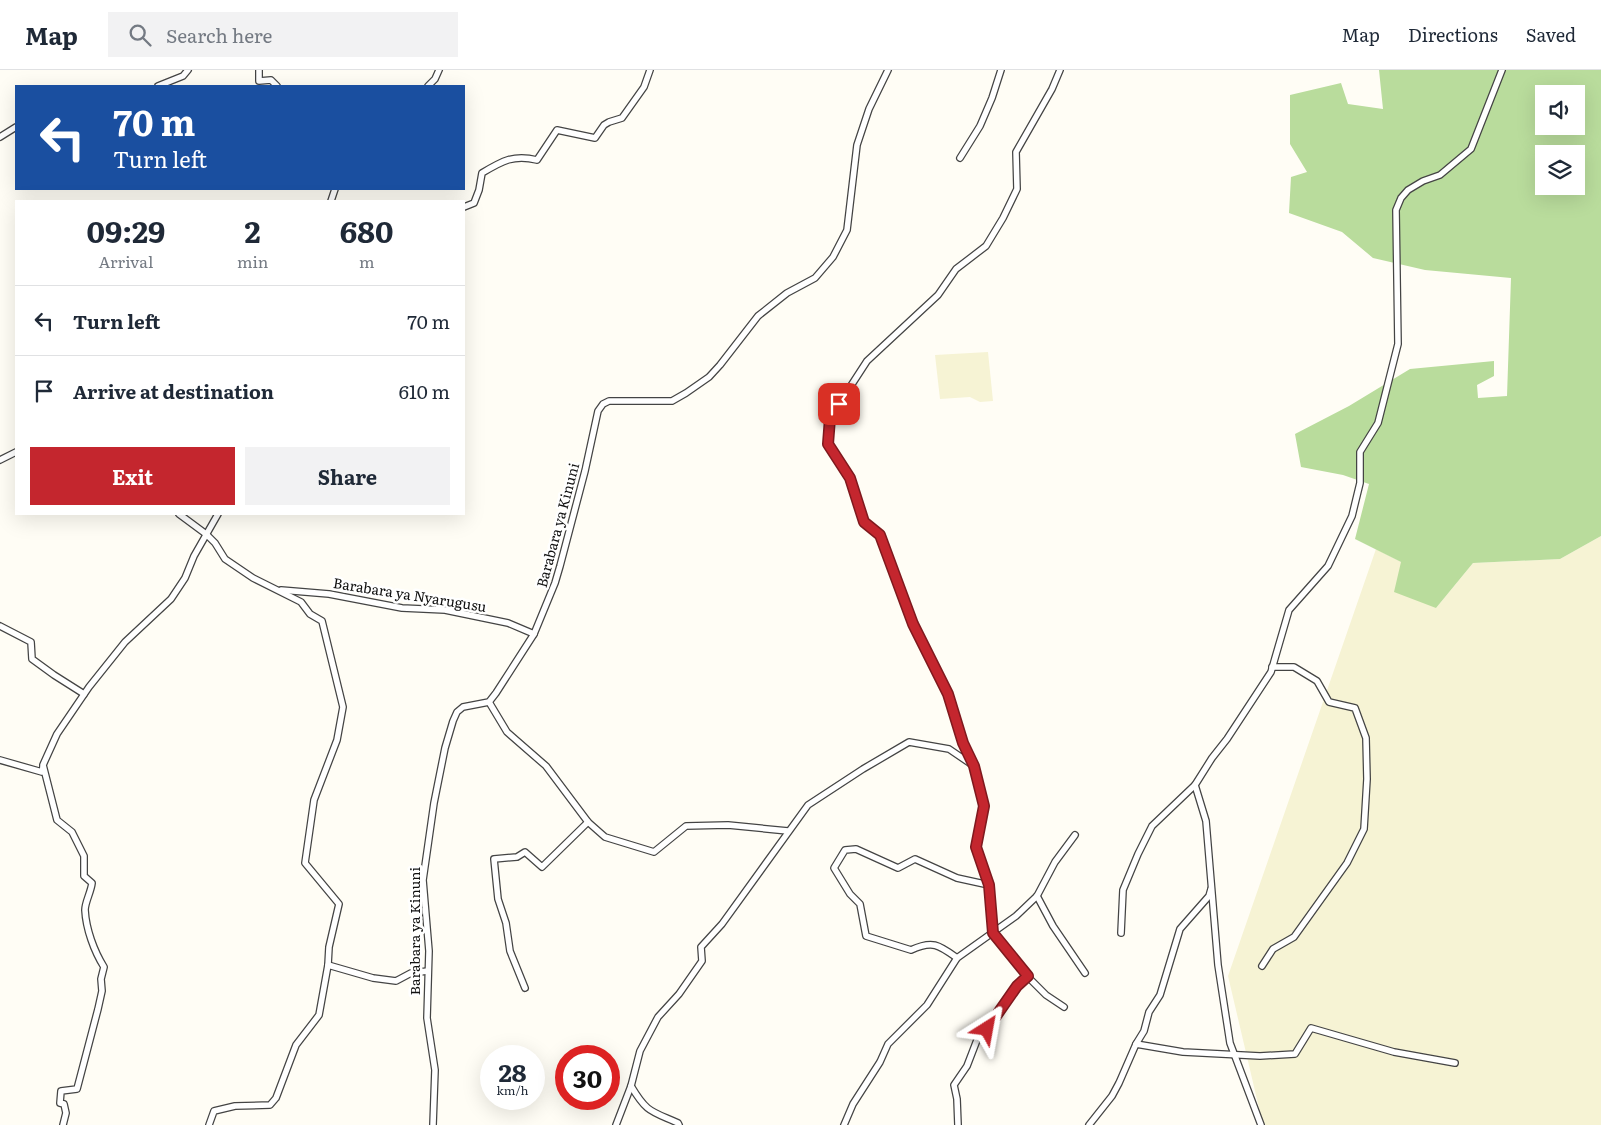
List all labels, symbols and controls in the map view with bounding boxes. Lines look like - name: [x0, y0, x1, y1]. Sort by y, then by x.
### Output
- search box: [108, 12, 458, 57]
- text: Map: [25, 17, 78, 52]
- icon: search: [126, 21, 154, 49]
- text: Search here: [166, 21, 272, 49]
- text: Map: [1342, 21, 1380, 48]
- text: Directions: [1408, 21, 1498, 48]
- text: Saved: [1526, 21, 1576, 48]
- map controls: [1535, 85, 1585, 195]
- button: sound: [1535, 85, 1585, 135]
- text: 70 m: [113, 95, 195, 147]
- icon: left: [30, 105, 95, 170]
- text: Turn left: [113, 142, 207, 175]
- button: layers: [1535, 145, 1585, 195]
- text: 09:29: [87, 208, 165, 252]
- text: 2: [245, 208, 261, 252]
- text: 680: [340, 208, 394, 252]
- text: Arrival: [99, 249, 153, 273]
- text: min: [237, 249, 268, 273]
- text: m: [359, 249, 374, 273]
- icon: left: [30, 307, 58, 335]
- text: Turn left: [73, 307, 160, 335]
- text: 70 m: [407, 307, 450, 335]
- icon: arrive: [30, 377, 58, 405]
- text: Arrive at destination: [73, 377, 274, 405]
- text: 610 m: [399, 377, 450, 405]
- pin: [818, 383, 860, 425]
- icon: arrive: [825, 390, 853, 418]
- button: Exit: [30, 447, 235, 505]
- button: Share: [245, 447, 450, 505]
- street label: Barabara ya Kinuni: [531, 460, 583, 590]
- street label: Barabara ya Nyarugusu: [332, 572, 488, 616]
- street label: Barabara ya Kinuni: [404, 866, 424, 995]
- position arrow: [960, 1002, 1012, 1054]
- speed limit sign: 30: [555, 1045, 620, 1110]
- text: 28: [498, 1053, 527, 1090]
- text: km/h: [497, 1081, 528, 1099]

